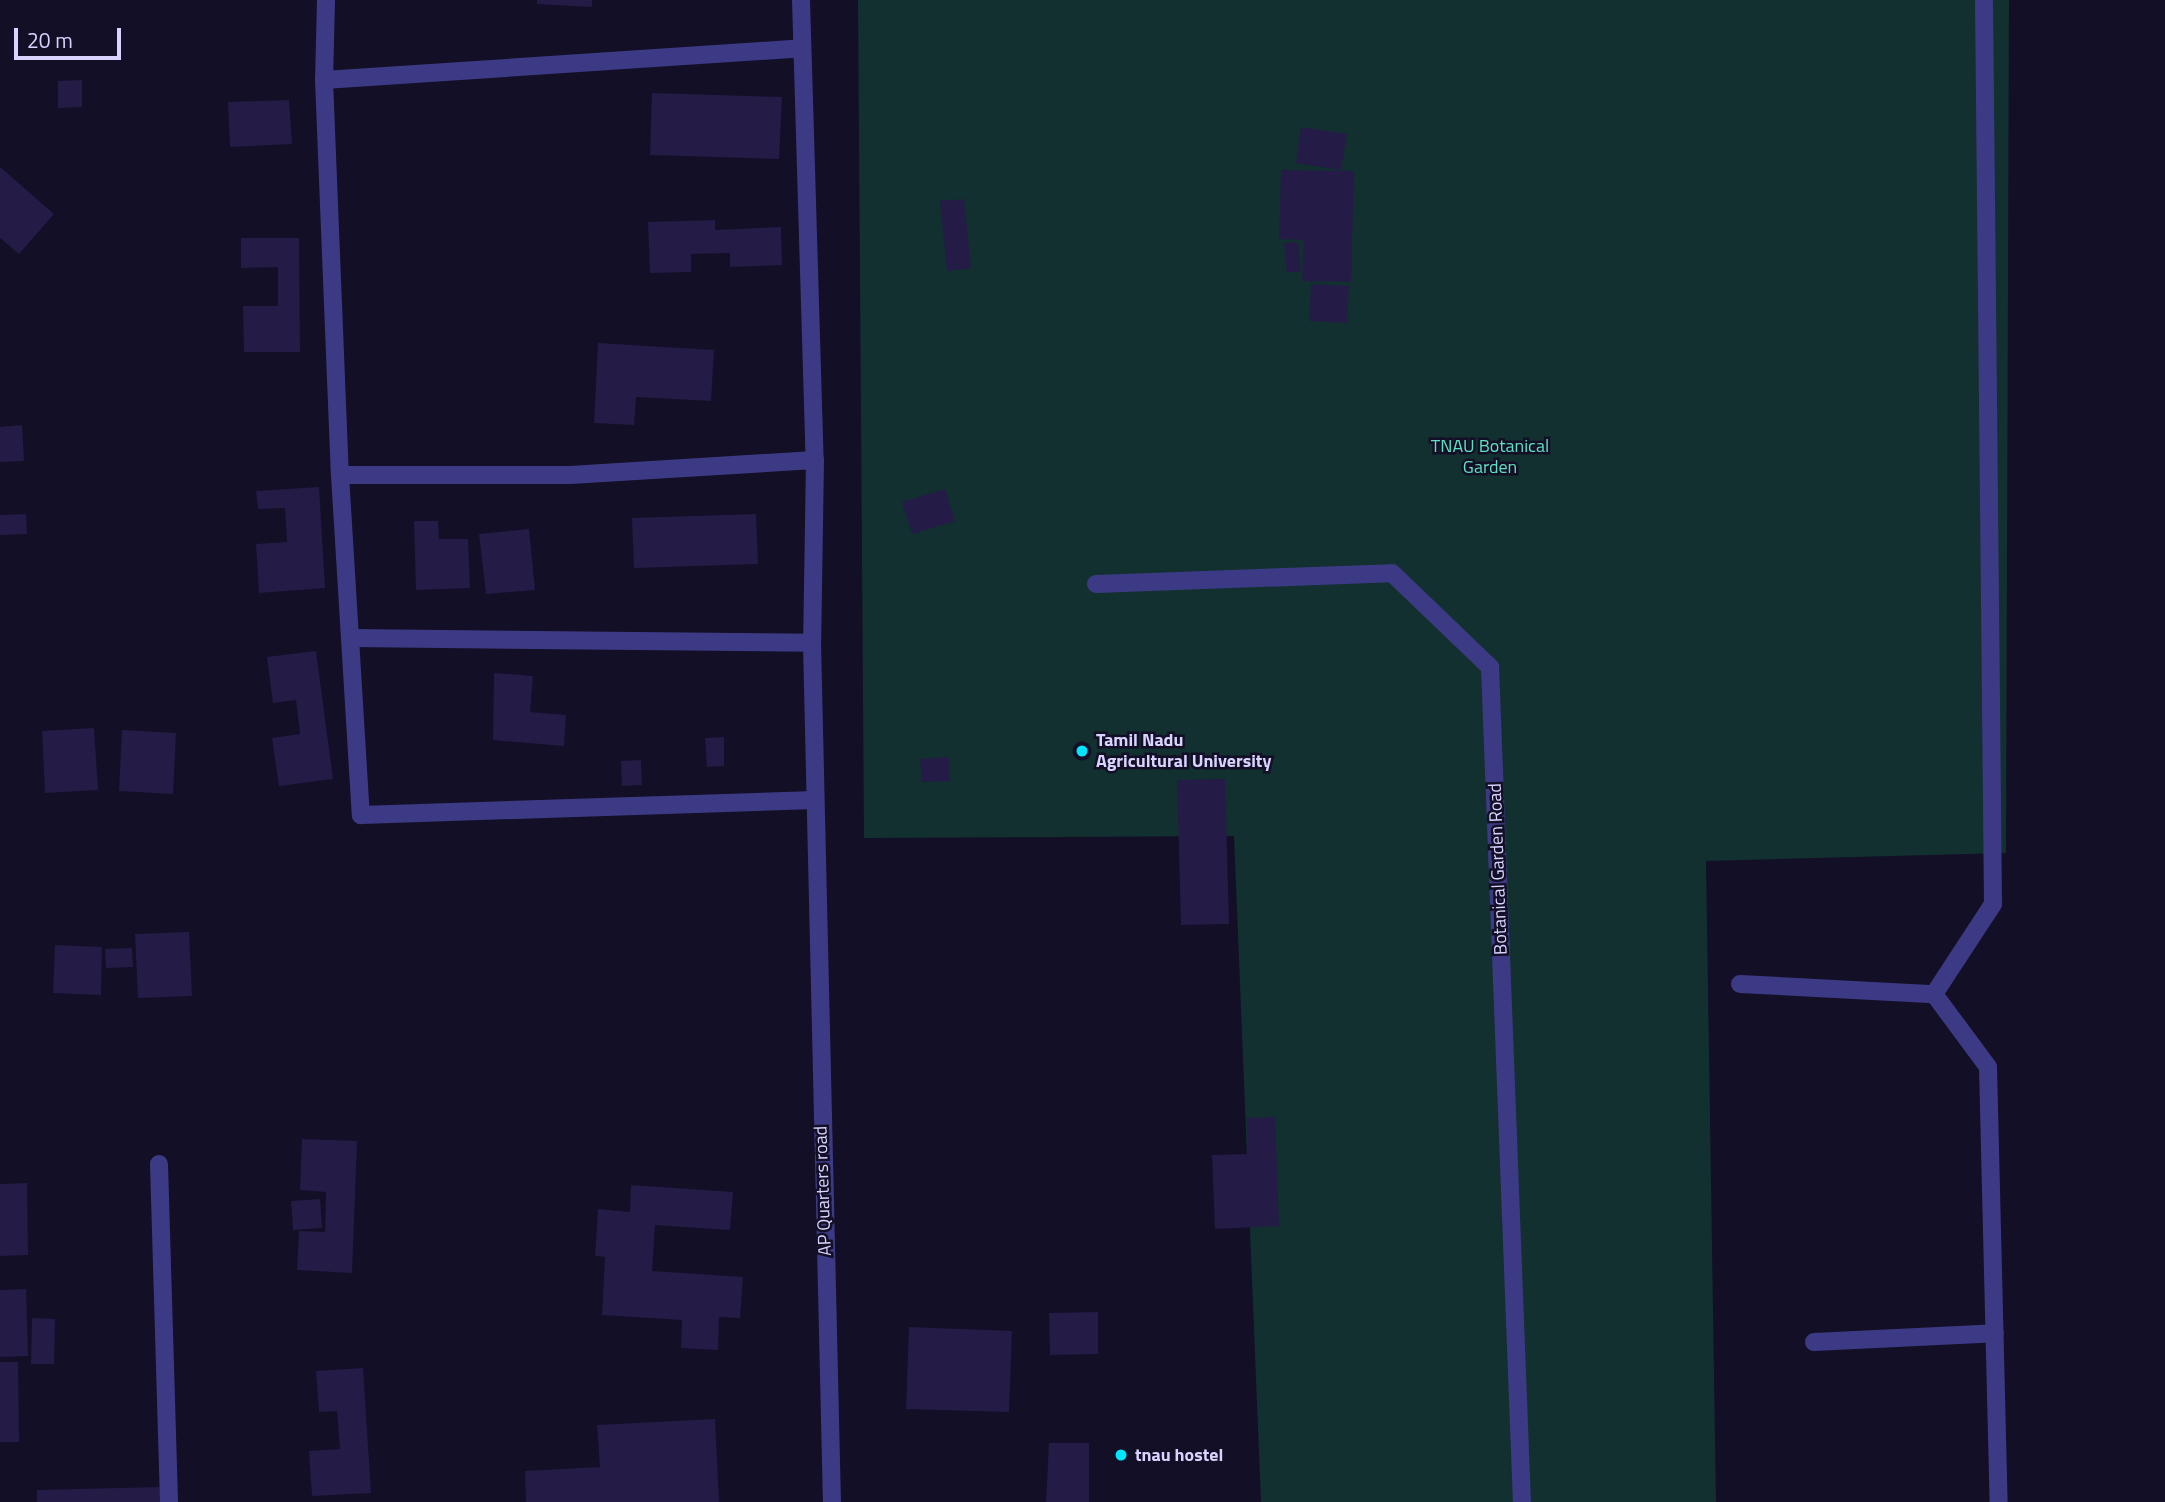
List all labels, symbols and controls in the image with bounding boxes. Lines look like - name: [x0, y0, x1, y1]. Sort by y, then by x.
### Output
- scale bar: [18, 14, 124, 58]
- text: 20 m: [27, 24, 73, 56]
- park label: TNAU Botanical Garden: [1431, 436, 1549, 478]
- place label: Tamil Nadu Agricultural University: [1096, 730, 1271, 772]
- marker: Tamil Nadu Agricultural University: [1074, 743, 1090, 759]
- street label: Botanical Garden Road: [1484, 783, 1512, 955]
- street label: AP Quarters road: [810, 1126, 836, 1256]
- place label: tnau hostel: [1135, 1444, 1223, 1466]
- marker: tnau hostel: [1113, 1447, 1129, 1463]

